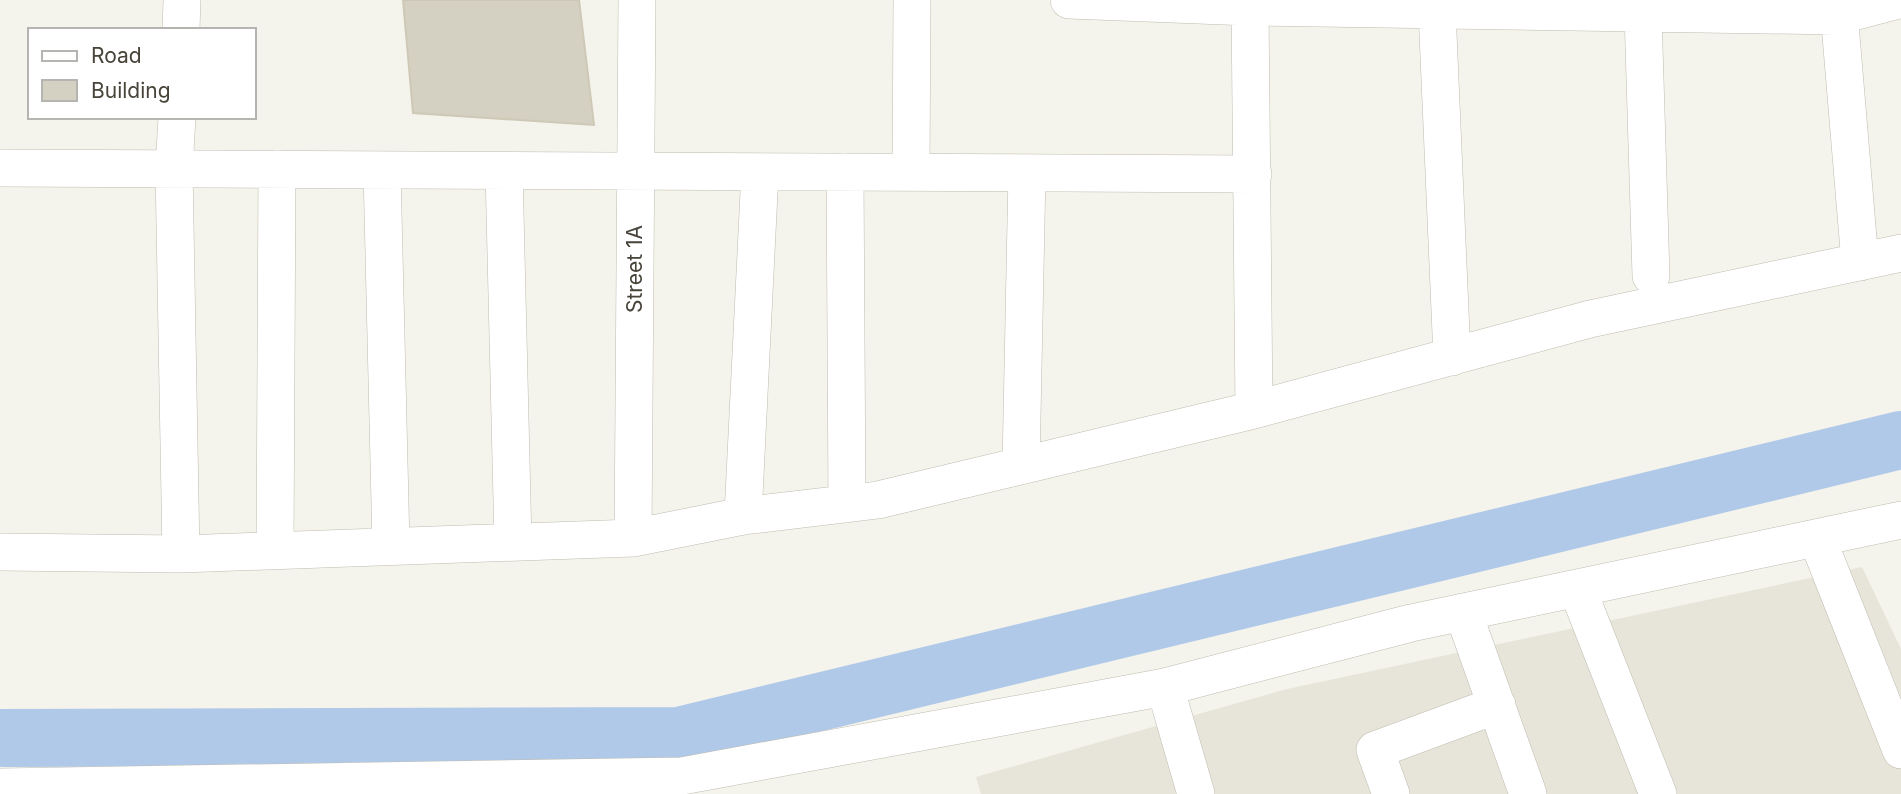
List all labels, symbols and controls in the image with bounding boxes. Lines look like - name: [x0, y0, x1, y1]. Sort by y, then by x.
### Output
- legend: [28, 28, 256, 119]
- text: Road: [91, 43, 142, 68]
- text: Building: [91, 78, 171, 103]
- street label: Street 1A: [622, 225, 647, 313]

